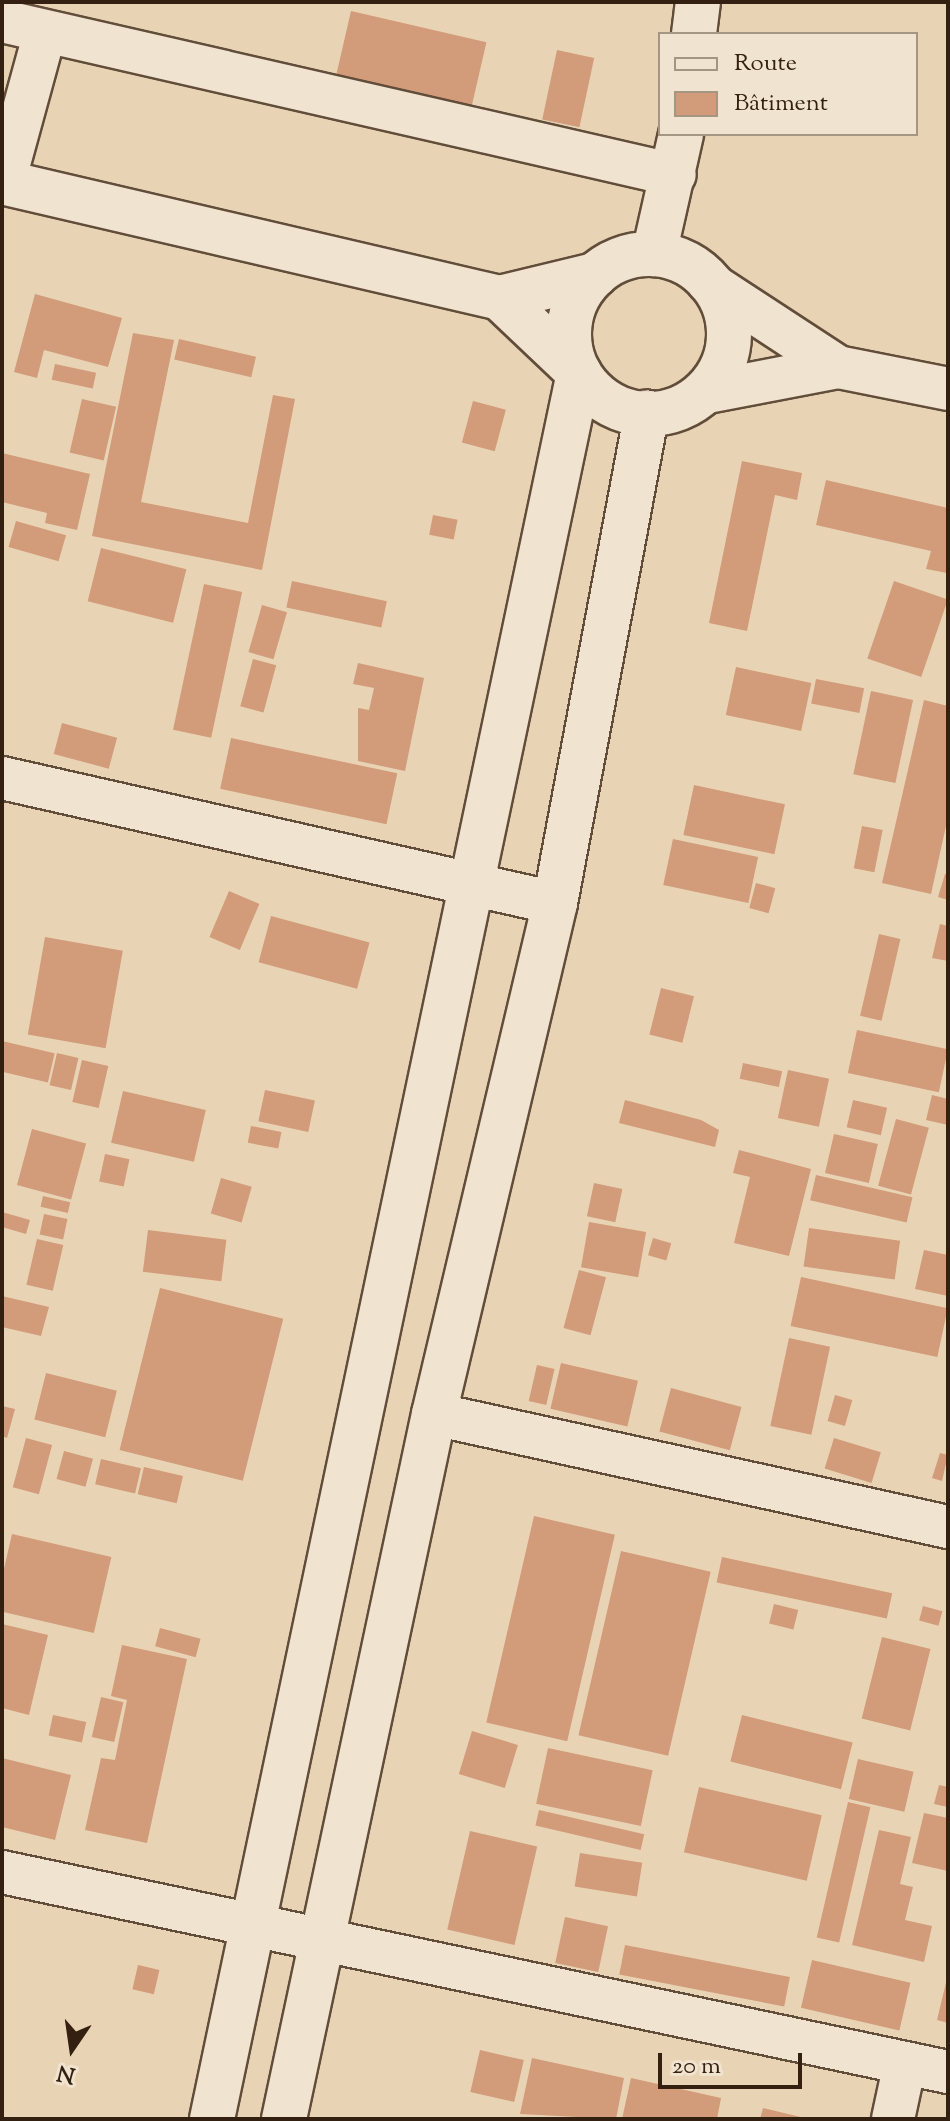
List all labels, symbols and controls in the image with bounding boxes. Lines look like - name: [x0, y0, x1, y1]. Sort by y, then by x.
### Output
- legend: [658, 32, 918, 136]
- text: Route: [734, 47, 797, 81]
- text: Bâtiment: [734, 87, 828, 121]
- north arrow: [32, 2009, 112, 2089]
- scale bar: [662, 2037, 806, 2087]
- text: 20 m: [672, 2050, 721, 2084]
- text: N: [54, 2055, 79, 2090]

